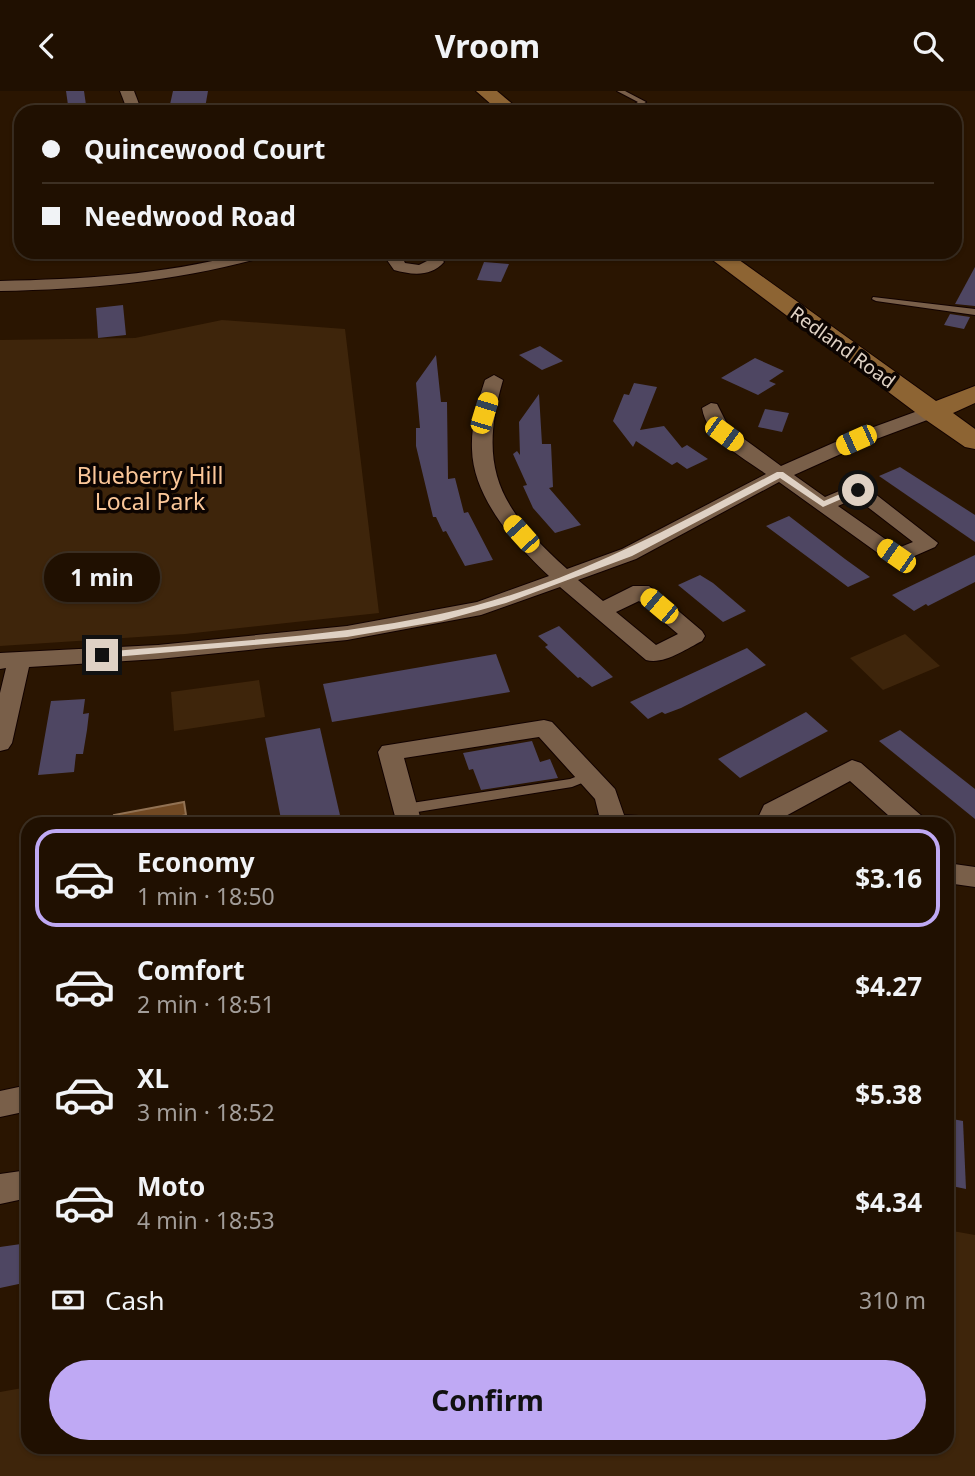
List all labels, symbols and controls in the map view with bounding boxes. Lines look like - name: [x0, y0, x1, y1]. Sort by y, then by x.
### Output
- text: Vroom: [435, 24, 540, 67]
- icon: back: [28, 27, 66, 65]
- icon: search: [909, 27, 947, 65]
- text: Quincewood Court: [84, 131, 325, 167]
- text: Needwood Road: [84, 198, 296, 234]
- street label: Redland Road: [785, 300, 901, 394]
- car: [468, 390, 501, 436]
- car: [701, 413, 748, 455]
- car: [833, 422, 880, 458]
- park label: Blueberry Hill Local Park: [77, 459, 223, 517]
- route start: [842, 474, 874, 506]
- car: [500, 511, 543, 557]
- car: [873, 535, 920, 577]
- callout: 1 min: [44, 553, 160, 603]
- text: 1 min: [70, 561, 134, 593]
- car: [637, 584, 682, 628]
- route end: [86, 639, 118, 671]
- text: Economy: [137, 844, 255, 880]
- icon: car: [53, 847, 116, 910]
- text: $3.16: [855, 860, 922, 896]
- text: 1 min · 18:50: [137, 880, 275, 912]
- text: Comfort: [137, 952, 245, 988]
- icon: car: [53, 955, 116, 1018]
- text: $4.27: [855, 968, 922, 1004]
- text: 2 min · 18:51: [137, 988, 275, 1020]
- text: XL: [137, 1060, 169, 1096]
- icon: car: [53, 1063, 116, 1126]
- text: $5.38: [855, 1076, 922, 1112]
- text: 3 min · 18:52: [137, 1096, 275, 1128]
- text: Moto: [137, 1168, 205, 1204]
- icon: car: [53, 1171, 116, 1234]
- text: $4.34: [855, 1184, 922, 1220]
- text: 4 min · 18:53: [137, 1204, 275, 1236]
- icon: cash: [49, 1281, 87, 1319]
- text: Cash: [105, 1282, 165, 1318]
- text: 310 m: [859, 1284, 926, 1316]
- button: Confirm: [49, 1360, 926, 1440]

